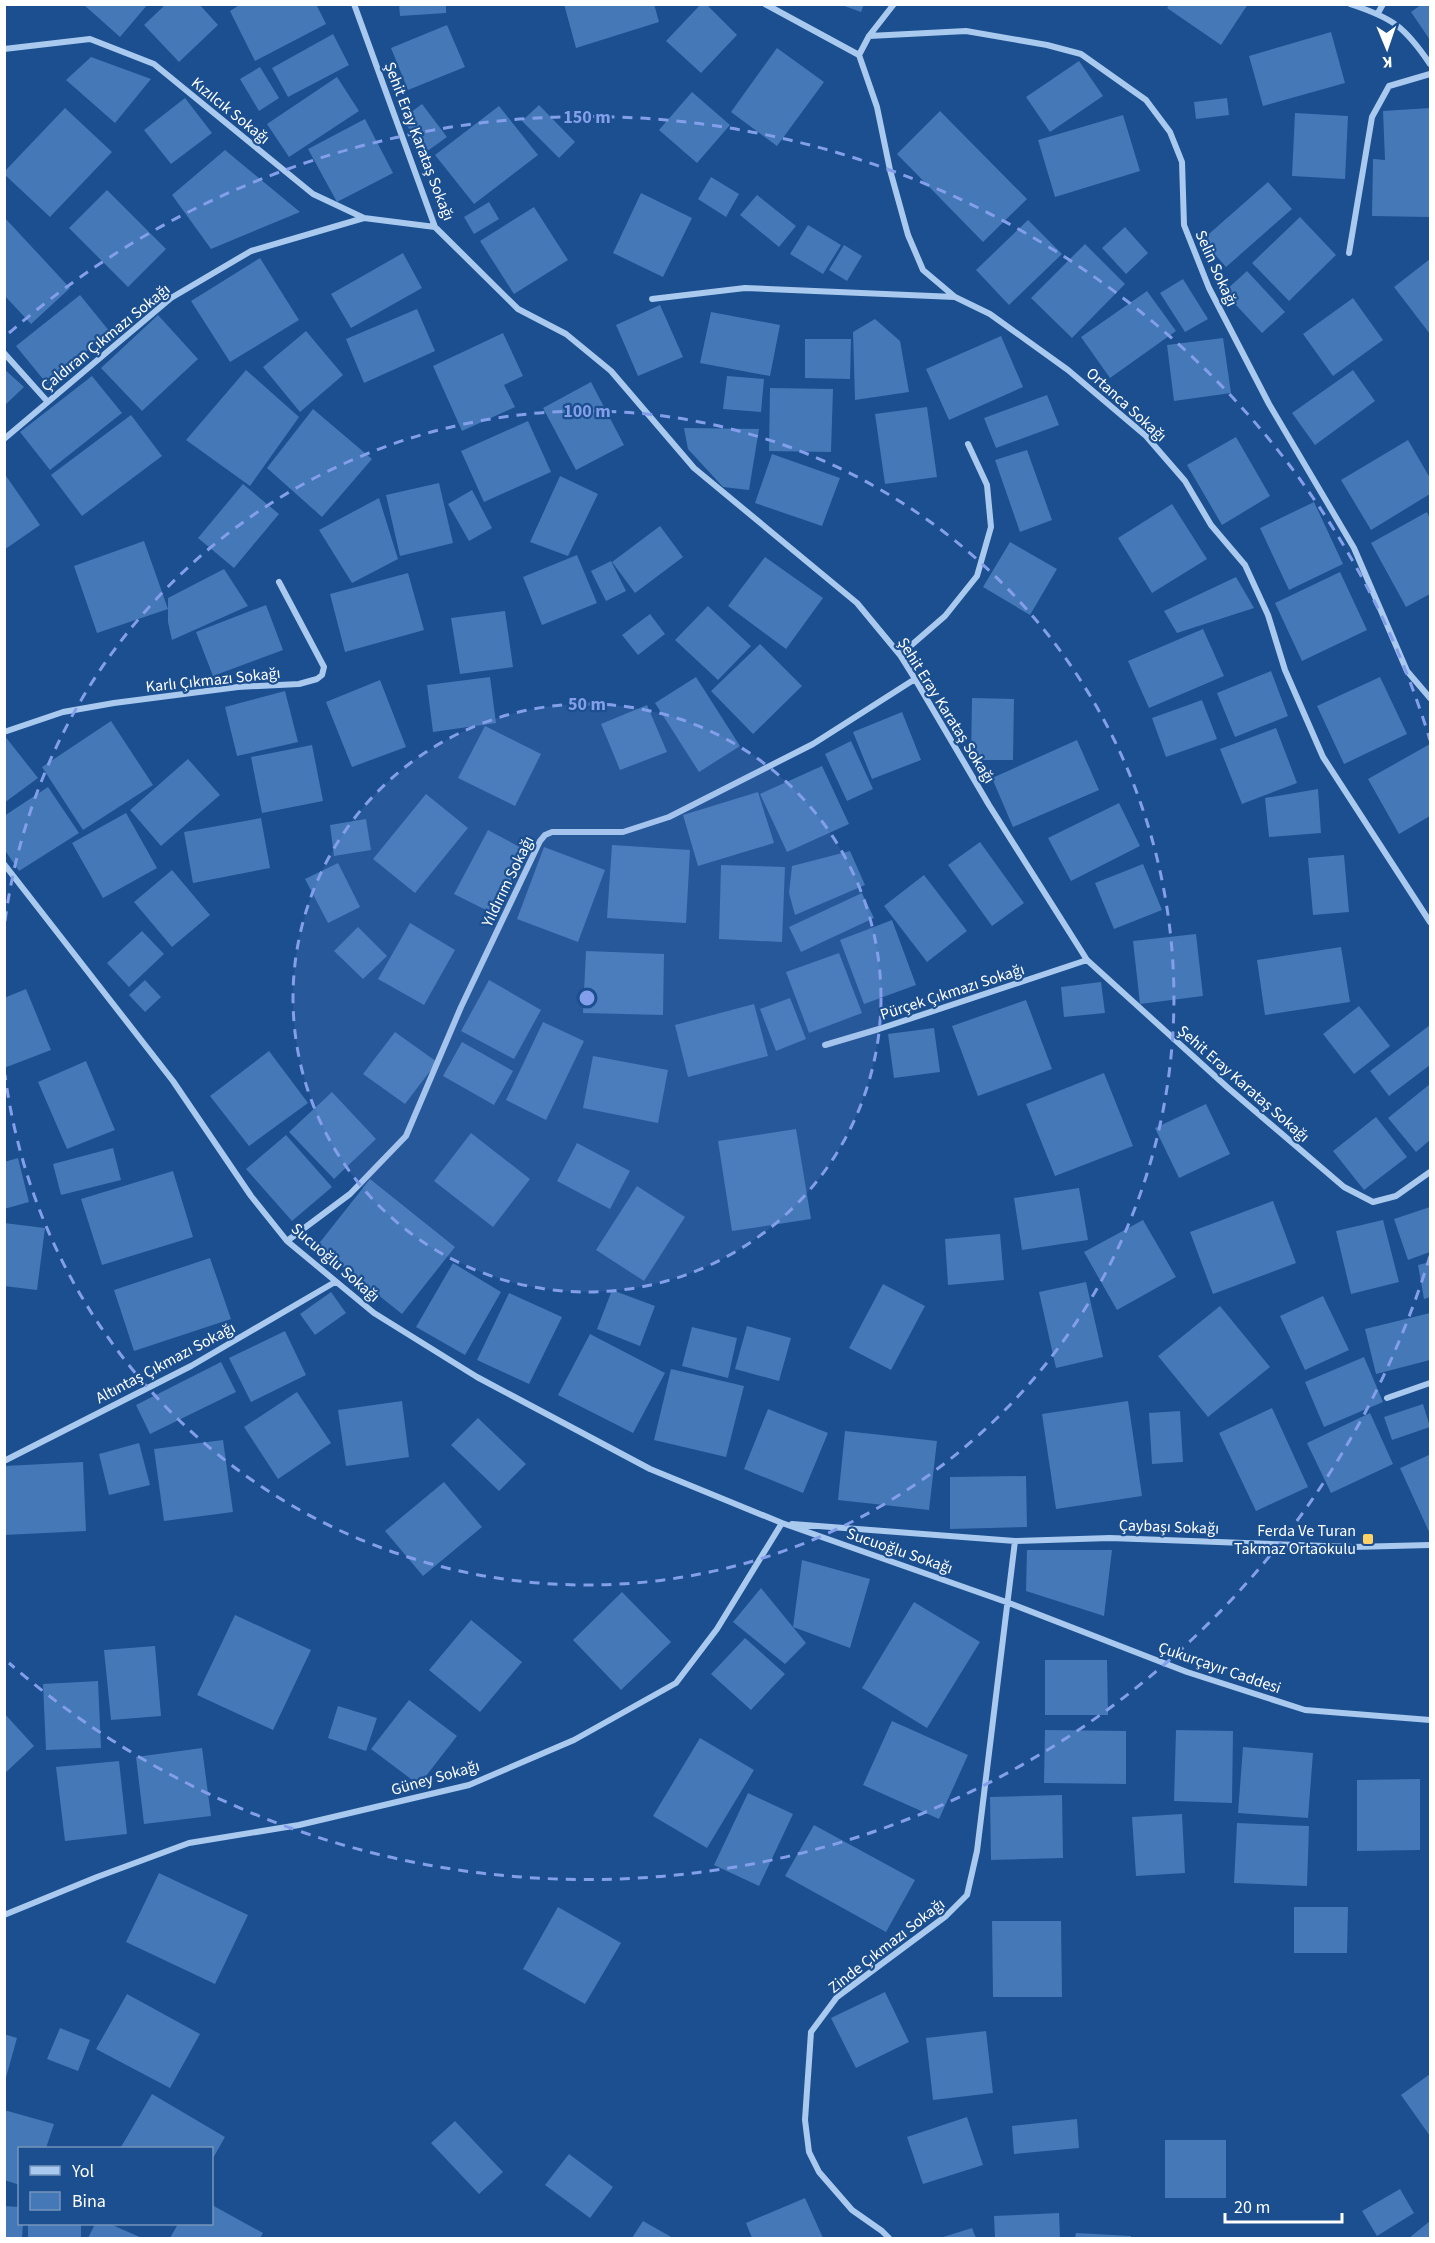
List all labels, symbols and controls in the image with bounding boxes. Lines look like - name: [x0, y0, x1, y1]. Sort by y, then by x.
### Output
- north arrow: [1357, 18, 1417, 78]
- text: K: [1382, 51, 1393, 73]
- street label: Şehit Eray Karataş Sokağı: [379, 59, 460, 224]
- street label: Kızılcık Sokağı: [186, 72, 274, 149]
- text: 150 m: [563, 105, 611, 130]
- street label: Selin Sokağı: [1189, 227, 1243, 310]
- street label: Çaldıran Çıkmazı Sokağı: [36, 279, 175, 397]
- street label: Ortanca Sokağı: [1081, 363, 1171, 447]
- text: 100 m: [563, 399, 611, 424]
- street label: Şehit Eray Karataş Sokağı: [892, 633, 1000, 788]
- street label: Karlı Çıkmazı Sokağı: [145, 662, 282, 698]
- text: 50 m: [568, 692, 606, 717]
- street label: Yıldırım Sokağı: [476, 832, 539, 932]
- street label: Pürçek Çıkmazı Sokağı: [877, 958, 1027, 1026]
- centre of rings: [577, 988, 597, 1008]
- street label: Şehit Eray Karataş Sokağı: [1173, 1020, 1314, 1147]
- street label: Sucuoğlu Sokağı: [286, 1218, 384, 1307]
- street label: Altıntaş Çıkmazı Sokağı: [92, 1317, 239, 1409]
- street label: Çaybaşı Sokağı: [1118, 1514, 1219, 1540]
- place label: Ferda Ve Turan Takmaz Ortaokulu: [1234, 1520, 1356, 1560]
- street label: Sucuoğlu Sokağı: [844, 1522, 956, 1579]
- marker: Ferda Ve Turan Takmaz Ortaokulu: [1361, 1532, 1375, 1546]
- street label: Çukurçayır Caddesi: [1155, 1637, 1284, 1699]
- street label: Güney Sokağı: [388, 1755, 482, 1801]
- street label: Zinde Çıkmazı Sokağı: [824, 1893, 950, 1998]
- legend: [18, 2147, 213, 2225]
- text: Yol: [71, 2159, 94, 2184]
- scale bar: [1225, 2186, 1342, 2224]
- text: Bina: [72, 2189, 106, 2214]
- text: 20 m: [1234, 2195, 1270, 2220]

